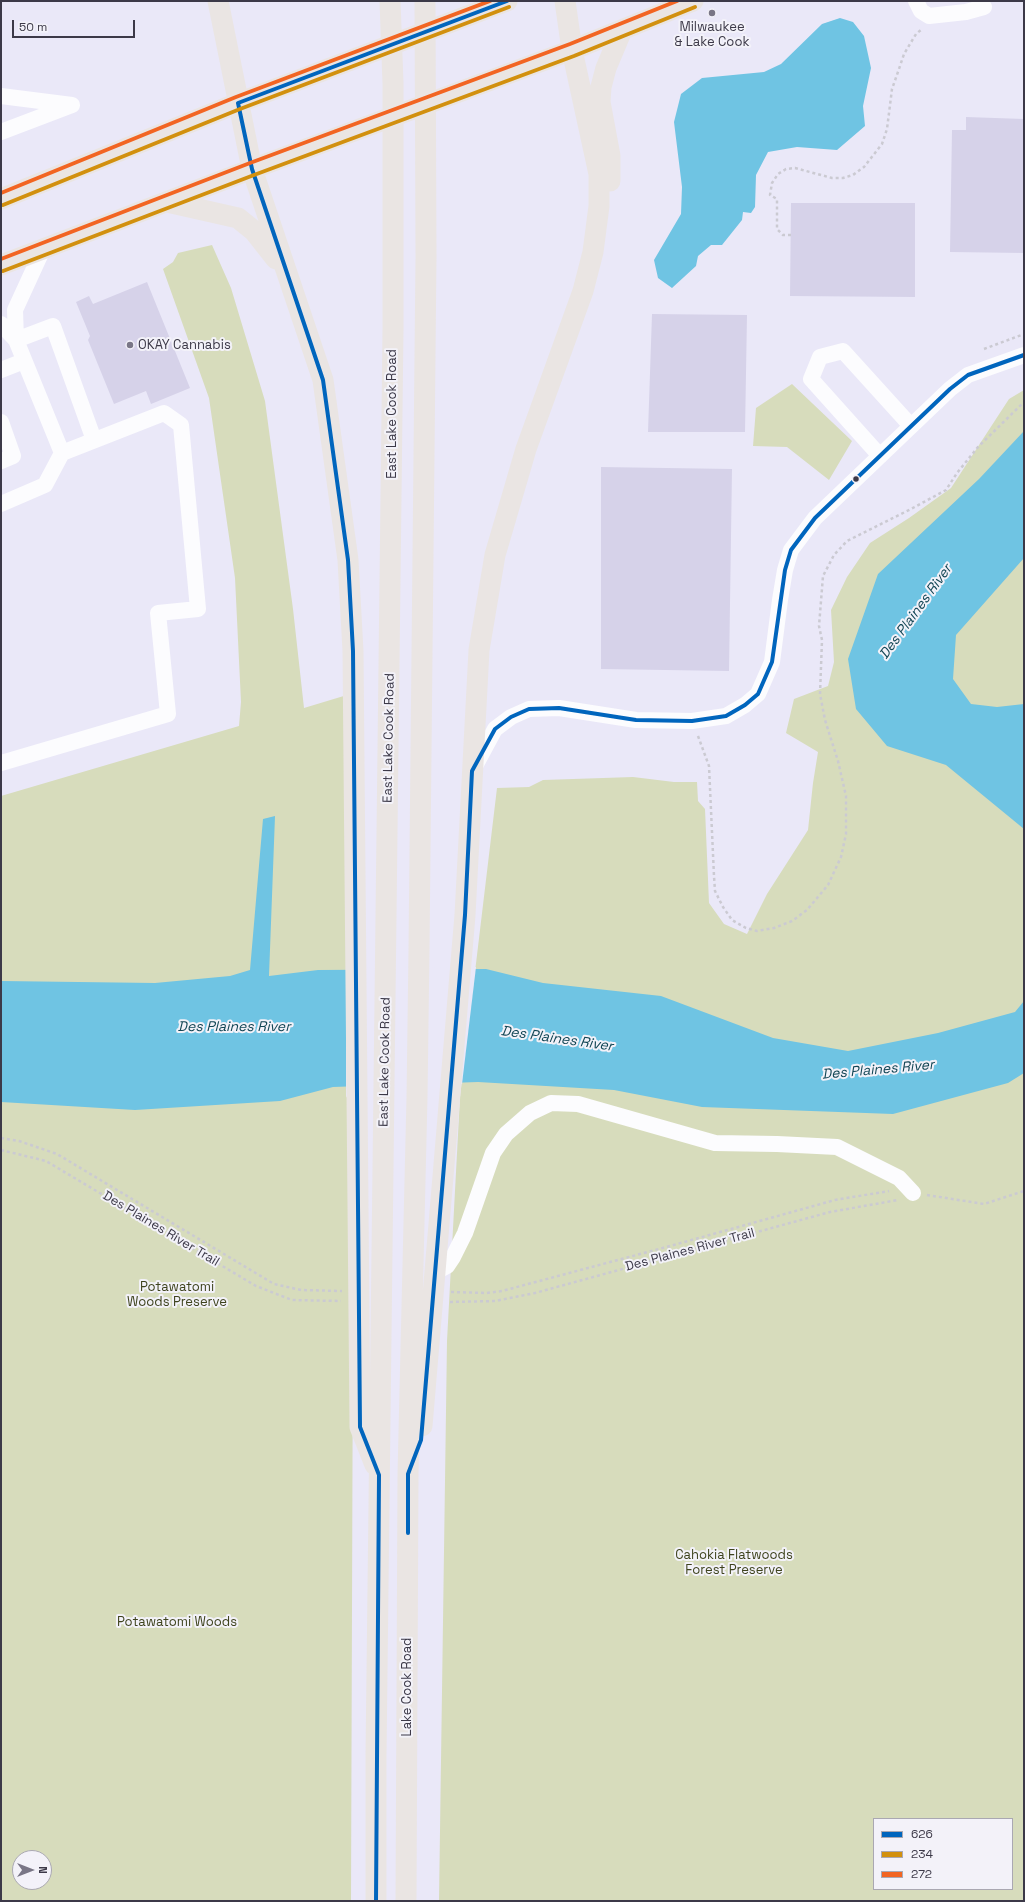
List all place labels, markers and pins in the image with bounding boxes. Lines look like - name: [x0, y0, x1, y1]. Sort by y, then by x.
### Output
- marker: Milwaukee & Lake Cook: [707, 8, 717, 18]
- place label: Milwaukee & Lake Cook: [675, 19, 749, 50]
- place label: OKAY Cannabis: [138, 337, 231, 353]
- marker: OKAY Cannabis: [125, 340, 135, 350]
- unlabelled marker: [851, 474, 861, 484]

